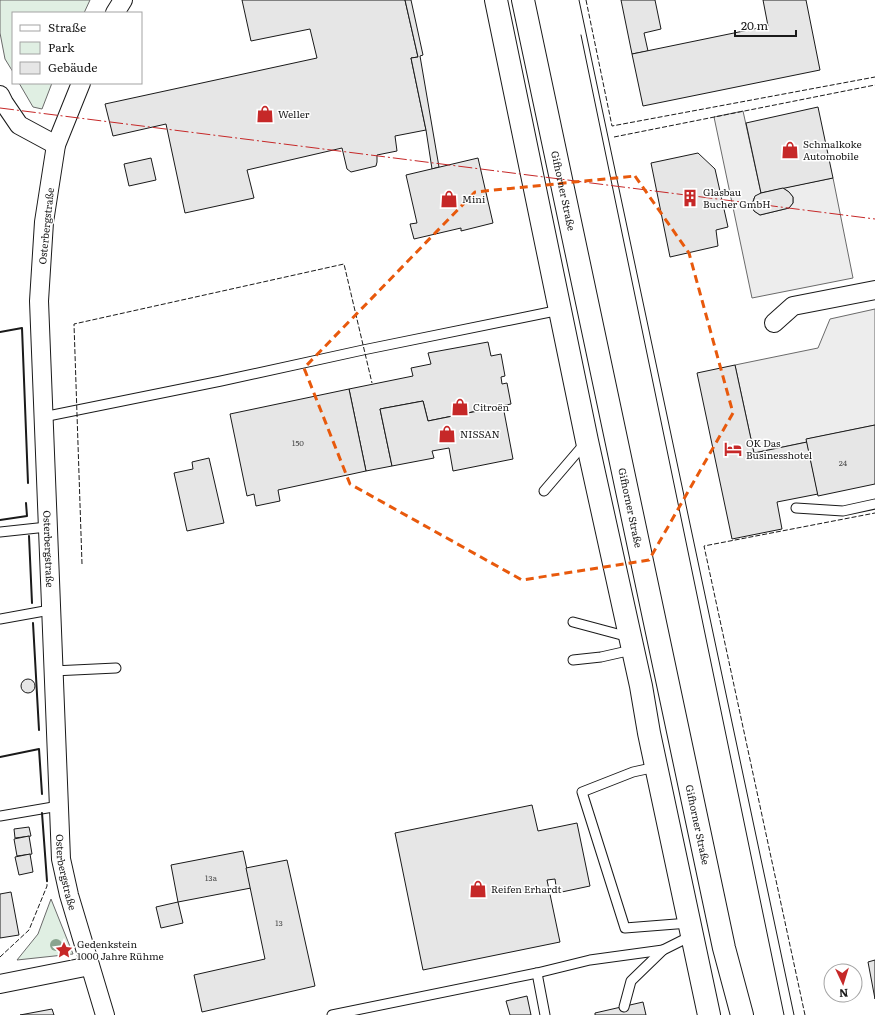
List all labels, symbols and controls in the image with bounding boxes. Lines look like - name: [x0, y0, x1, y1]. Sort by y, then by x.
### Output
- legend: [12, 12, 142, 84]
- scale bar: [735, 12, 796, 38]
- text: 20 m: [741, 16, 768, 34]
- text: Straße: [48, 18, 86, 36]
- text: Park: [48, 38, 75, 56]
- text: Gebäude: [48, 58, 97, 76]
- shop icon: Weller: [255, 104, 275, 124]
- place label: Weller: [278, 106, 310, 121]
- place label: Schmalkoke Automobile: [803, 136, 862, 163]
- shop icon: Schmalkoke Automobile: [780, 140, 800, 160]
- street label: Gifhorner Straße: [548, 149, 580, 232]
- place label: Glasbau Bucher GmbH: [703, 184, 771, 211]
- street label: Osterbergstraße: [34, 187, 57, 265]
- building icon: Glasbau Bucher GmbH: [680, 188, 700, 208]
- shop icon: Mini: [439, 189, 459, 209]
- place label: Mini: [462, 191, 486, 206]
- shop icon: Citroën: [450, 397, 470, 417]
- place label: Citroën: [473, 399, 509, 414]
- shop icon: NISSAN: [437, 424, 457, 444]
- place label: NISSAN: [460, 426, 500, 441]
- place label: OK Das Businesshotel: [746, 435, 813, 462]
- house number: 150: [292, 437, 304, 448]
- hotel icon: OK Das Businesshotel: [723, 439, 743, 459]
- house number: 24: [839, 457, 848, 468]
- street label: Gifhorner Straße: [615, 466, 647, 549]
- street label: Osterbergstraße: [40, 510, 58, 588]
- street label: Gifhorner Straße: [683, 783, 714, 866]
- street label: Osterbergstraße: [53, 834, 81, 912]
- house number: 13a: [205, 872, 218, 883]
- shop icon: Reifen Erhardt: [468, 879, 488, 899]
- place label: Reifen Erhardt: [491, 881, 561, 896]
- house number: 13: [275, 917, 283, 928]
- place label: Gedenkstein 1000 Jahre Rühme: [77, 936, 164, 963]
- place icon: Gedenkstein 1000 Jahre Rühme: [54, 940, 74, 960]
- north arrow: [823, 963, 863, 1003]
- text: N: [839, 986, 849, 1002]

